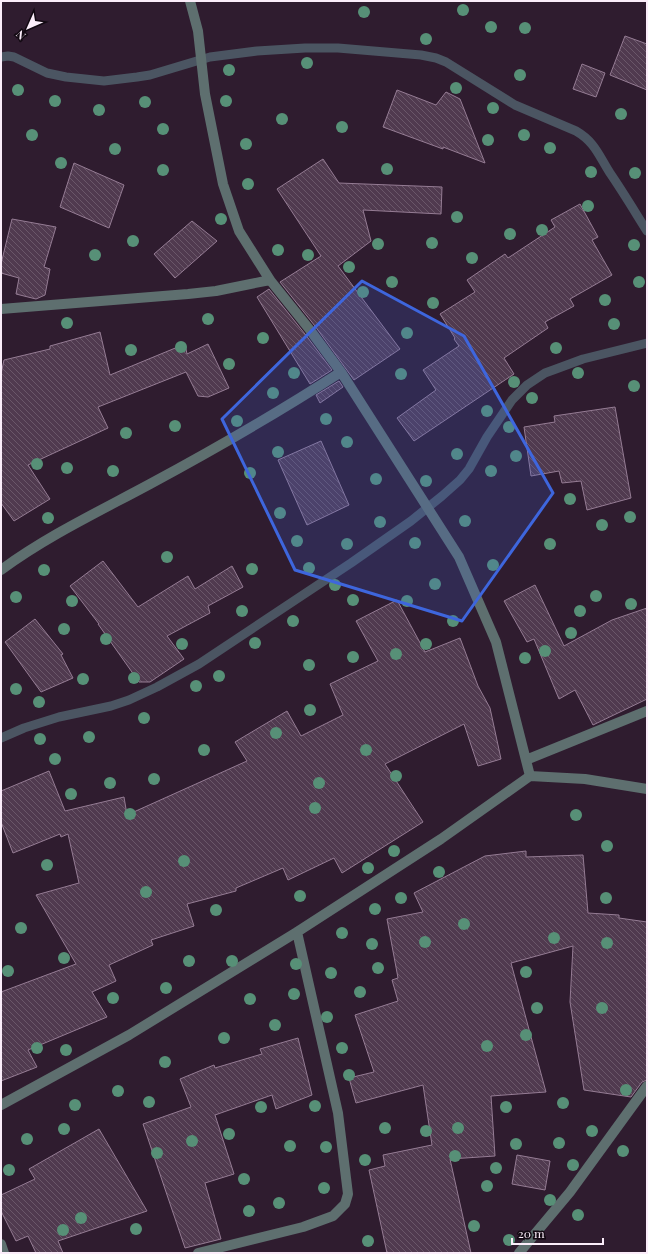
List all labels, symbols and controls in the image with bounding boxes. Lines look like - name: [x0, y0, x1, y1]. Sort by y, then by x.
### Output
- north arrow: [8, 8, 48, 48]
- text: N: [12, 27, 29, 44]
- scale bar: [512, 1220, 603, 1246]
- text: 20 m: [518, 1225, 545, 1241]

